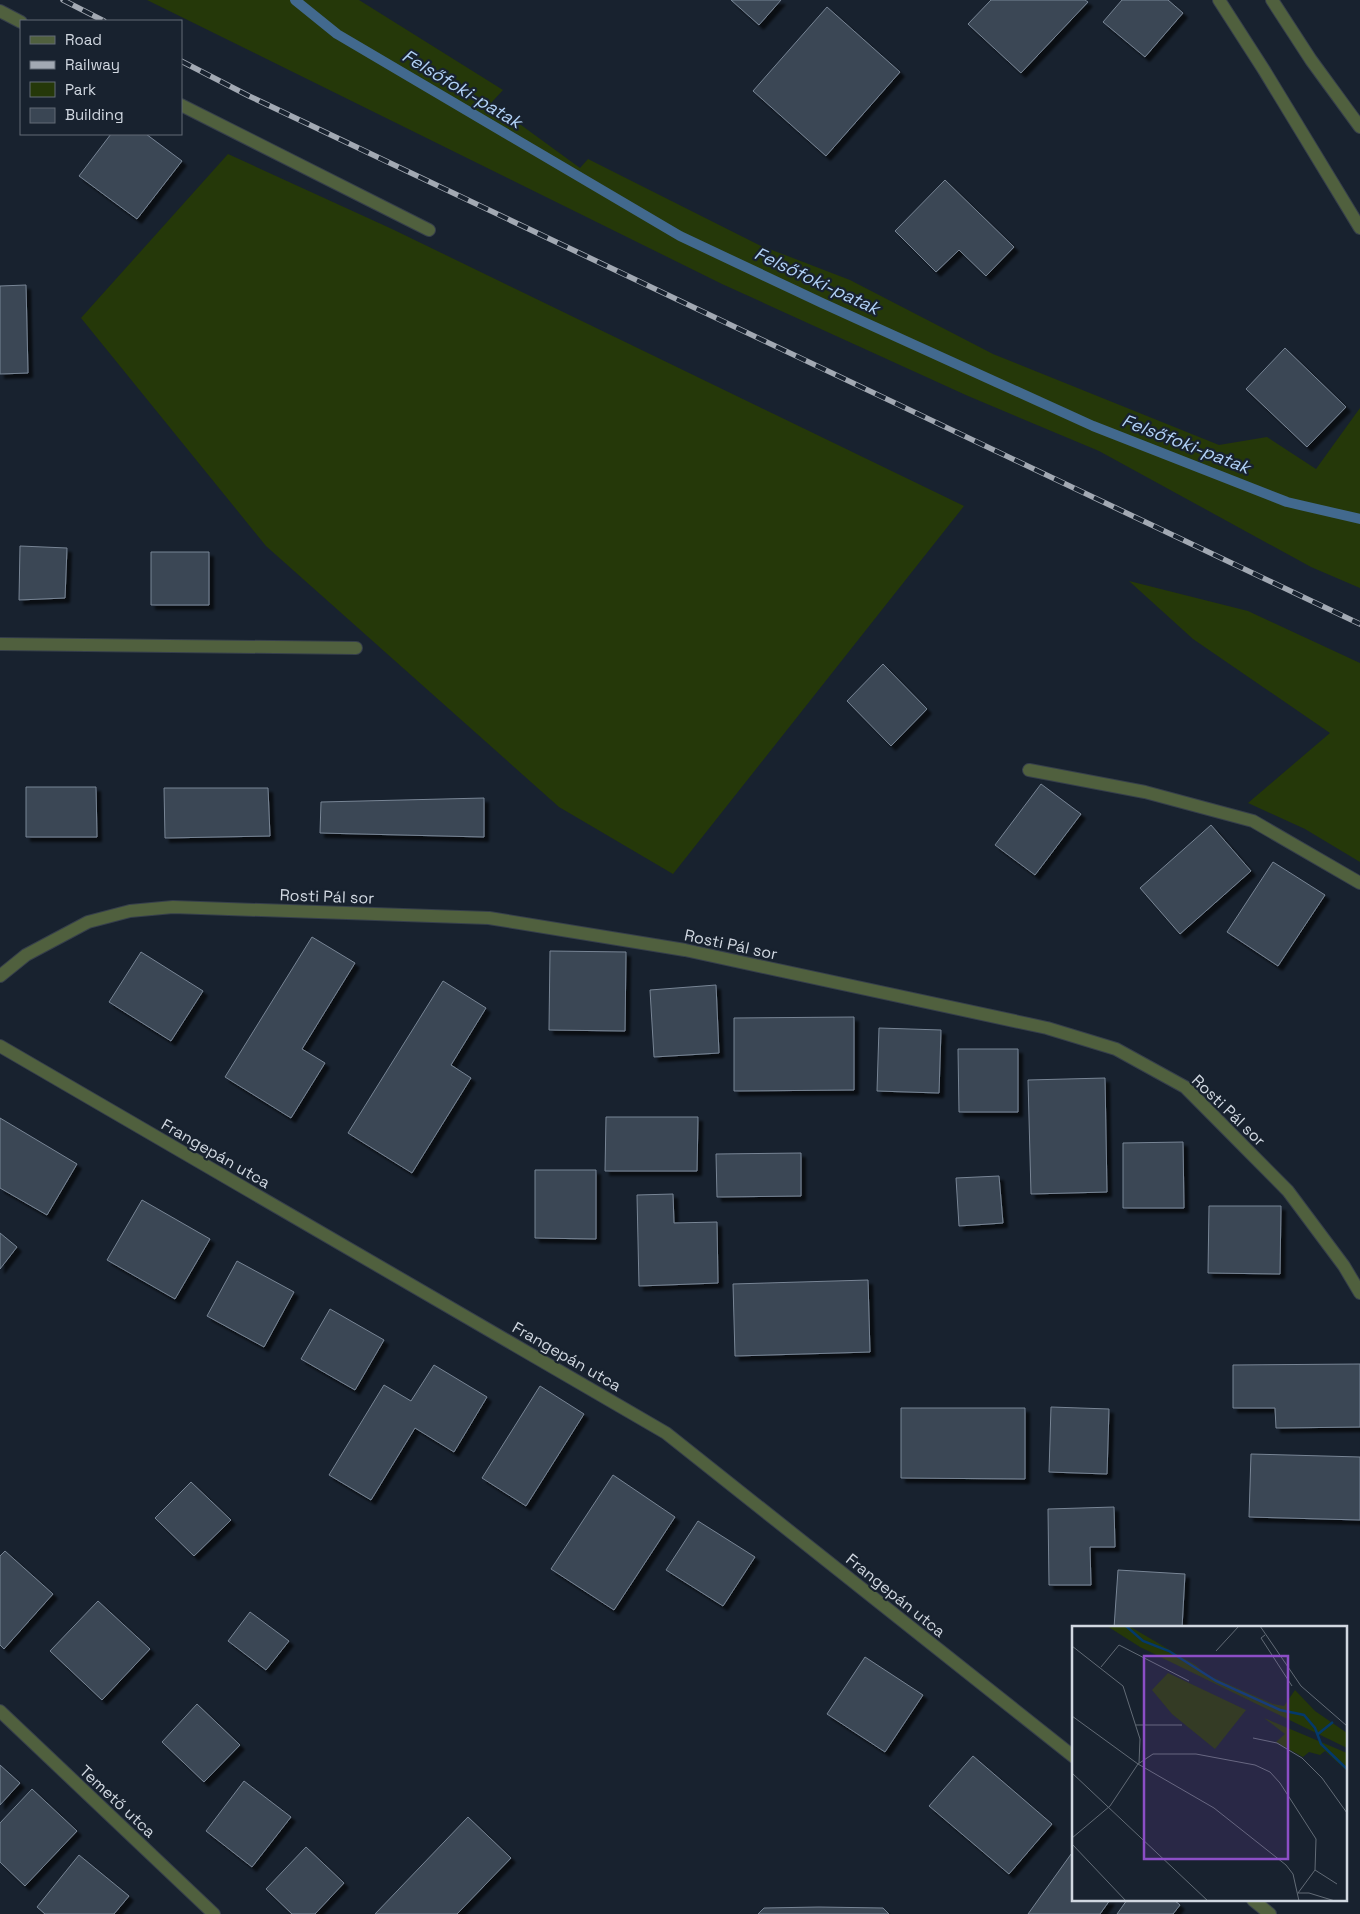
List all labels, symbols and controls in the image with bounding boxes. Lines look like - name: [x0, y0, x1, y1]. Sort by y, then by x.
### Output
- legend: [20, 20, 182, 135]
- text: Road: [65, 30, 102, 49]
- water label: Felsőfoki-patak: [398, 44, 528, 135]
- text: Railway: [65, 55, 120, 74]
- text: Park: [65, 80, 96, 99]
- text: Building: [65, 105, 124, 124]
- water label: Felsőfoki-patak: [751, 241, 886, 321]
- water label: Felsőfoki-patak: [1119, 409, 1256, 479]
- street label: Rosti Pál sor: [279, 884, 375, 909]
- street label: Rosti Pál sor: [682, 924, 779, 965]
- street label: Rosti Pál sor: [1187, 1070, 1270, 1151]
- street label: Frangepán utca: [158, 1114, 274, 1193]
- street label: Frangepán utca: [509, 1317, 625, 1396]
- street label: Frangepán utca: [842, 1549, 950, 1642]
- inset map: [1072, 1626, 1348, 1902]
- street label: Temető utca: [75, 1761, 160, 1842]

